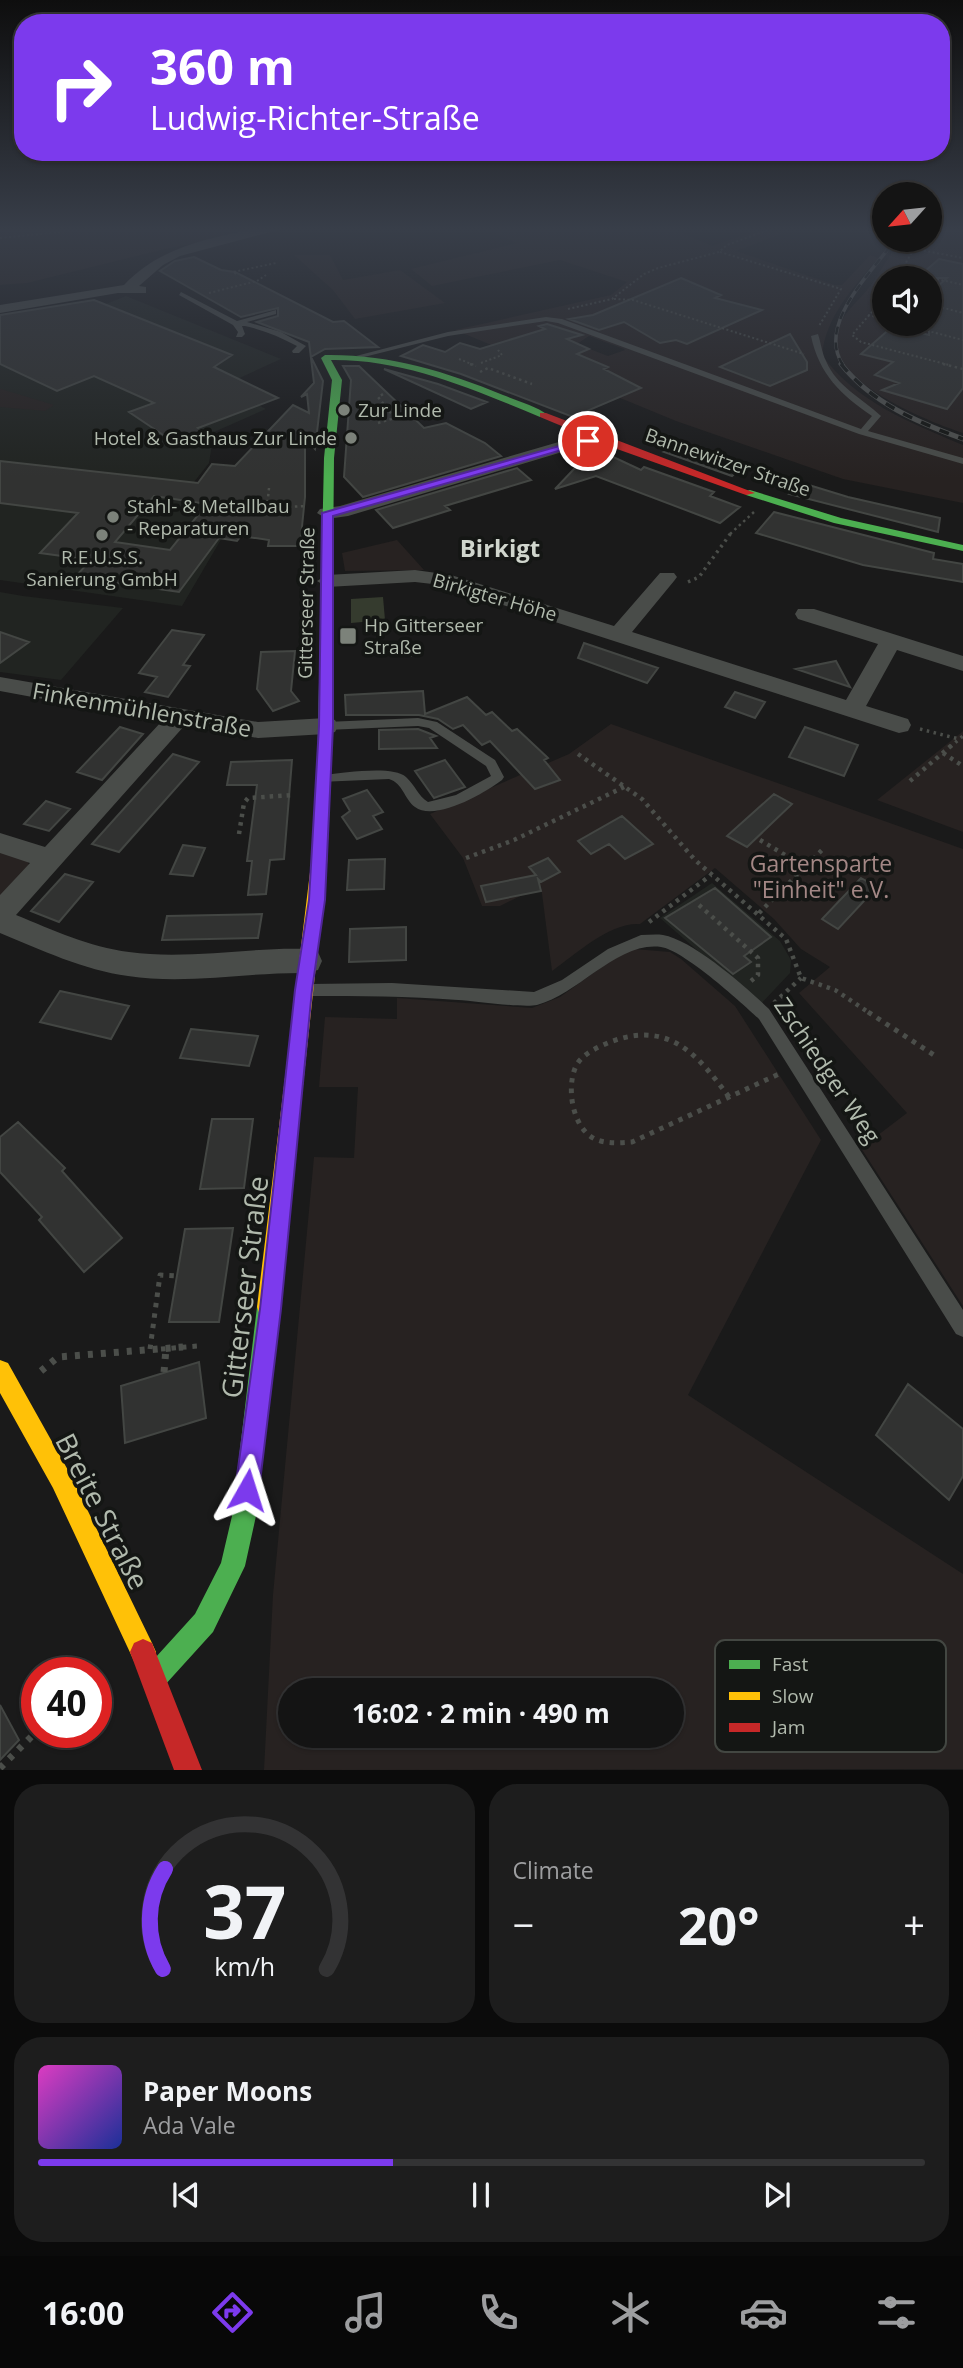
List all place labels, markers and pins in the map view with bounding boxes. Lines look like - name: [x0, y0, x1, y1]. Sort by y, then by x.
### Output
- place label: Zur Linde: [358, 397, 442, 423]
- marker: Zur Linde: [336, 402, 352, 418]
- pin: [558, 411, 618, 471]
- place label: Hotel & Gasthaus Zur Linde: [94, 425, 337, 451]
- marker: Hotel & Gasthaus Zur Linde: [343, 430, 359, 446]
- place label: Stahl- & Metallbau - Reparaturen: [127, 493, 290, 541]
- marker: Stahl- & Metallbau - Reparaturen: [105, 509, 121, 525]
- marker: R.E.U.S.S. Sanierung GmbH: [94, 527, 110, 543]
- place label: R.E.U.S.S. Sanierung GmbH: [26, 544, 178, 592]
- place label: Hp Gitterseer Straße: [364, 612, 484, 660]
- marker: Hp Gitterseer Straße: [338, 626, 358, 646]

